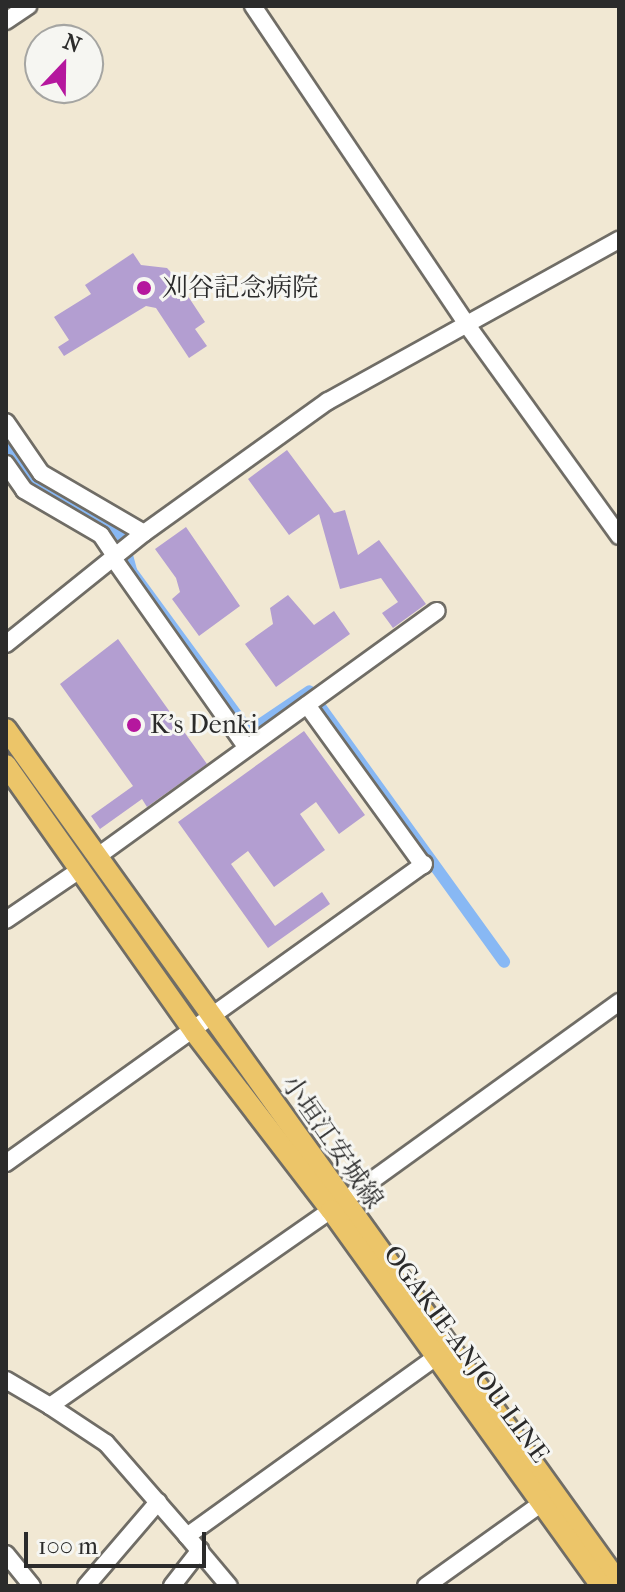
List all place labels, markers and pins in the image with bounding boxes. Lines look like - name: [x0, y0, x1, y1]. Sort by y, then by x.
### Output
- place label: 刈谷記念病院: [162, 272, 318, 304]
- marker: 刈谷記念病院: [133, 277, 155, 299]
- place label: K's Denki: [150, 709, 258, 741]
- marker: K's Denki: [125, 716, 143, 734]

